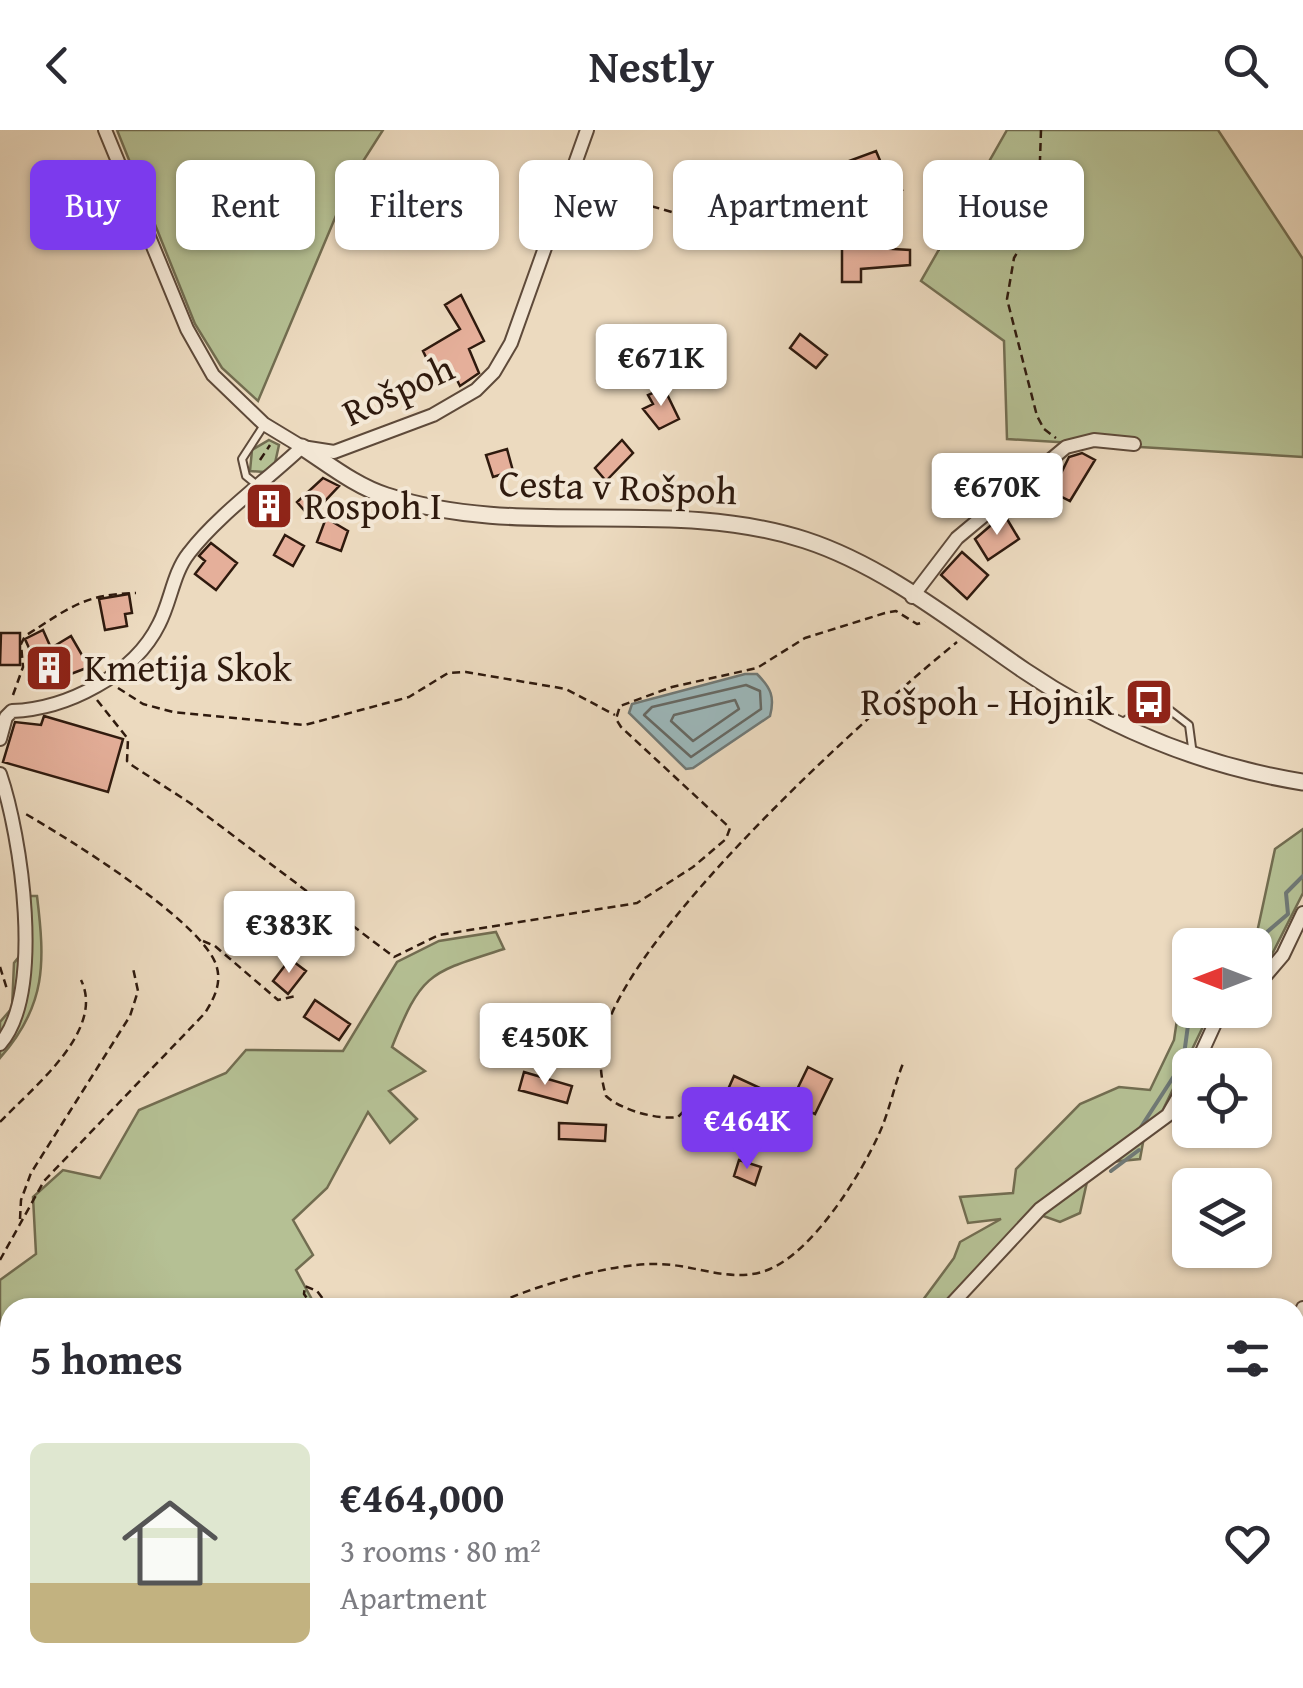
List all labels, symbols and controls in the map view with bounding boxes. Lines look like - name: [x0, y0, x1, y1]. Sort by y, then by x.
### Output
- text: Nestly: [589, 33, 714, 98]
- icon: back: [30, 38, 85, 93]
- icon: search: [1218, 38, 1273, 93]
- chip: Buy: [30, 160, 156, 250]
- chip: Rent: [176, 160, 315, 250]
- chip: Filters: [335, 160, 499, 250]
- chip: New: [519, 160, 653, 250]
- chip: Apartment: [673, 160, 903, 250]
- chip: House: [923, 160, 1084, 250]
- pin: €671K: [591, 324, 731, 409]
- text: €671K: [618, 333, 704, 380]
- street label: Rošpoh: [332, 339, 463, 439]
- pin: €670K: [927, 453, 1067, 538]
- street label: Cesta v Rošpoh: [498, 454, 738, 518]
- text: €670K: [954, 462, 1040, 509]
- place label: Rospoh I: [304, 477, 442, 533]
- building icon: Rospoh I: [243, 480, 295, 532]
- place label: Kmetija Skok: [84, 639, 292, 695]
- building icon: Kmetija Skok: [23, 642, 75, 694]
- place label: Rošpoh - Hojnik: [861, 673, 1115, 729]
- bus stop icon: Rošpoh - Hojnik: [1123, 676, 1175, 728]
- pin: €383K: [219, 891, 359, 976]
- text: €383K: [246, 900, 332, 947]
- north arrow: [1172, 928, 1272, 1028]
- map controls: [1172, 928, 1272, 1268]
- pin: €450K: [475, 1003, 615, 1088]
- text: €450K: [502, 1012, 588, 1059]
- button: locate: [1172, 1048, 1272, 1148]
- pin: €464K: [677, 1087, 817, 1172]
- text: €464K: [704, 1096, 790, 1143]
- button: layers: [1172, 1168, 1272, 1268]
- text: 5 homes: [30, 1328, 183, 1389]
- icon: filters: [1220, 1331, 1275, 1386]
- text: €464,000: [340, 1466, 504, 1527]
- icon: home: [110, 1483, 230, 1603]
- icon: heart: [1220, 1516, 1275, 1571]
- text: 3 rooms · 80 m²: [340, 1527, 541, 1574]
- text: Apartment: [340, 1574, 487, 1621]

